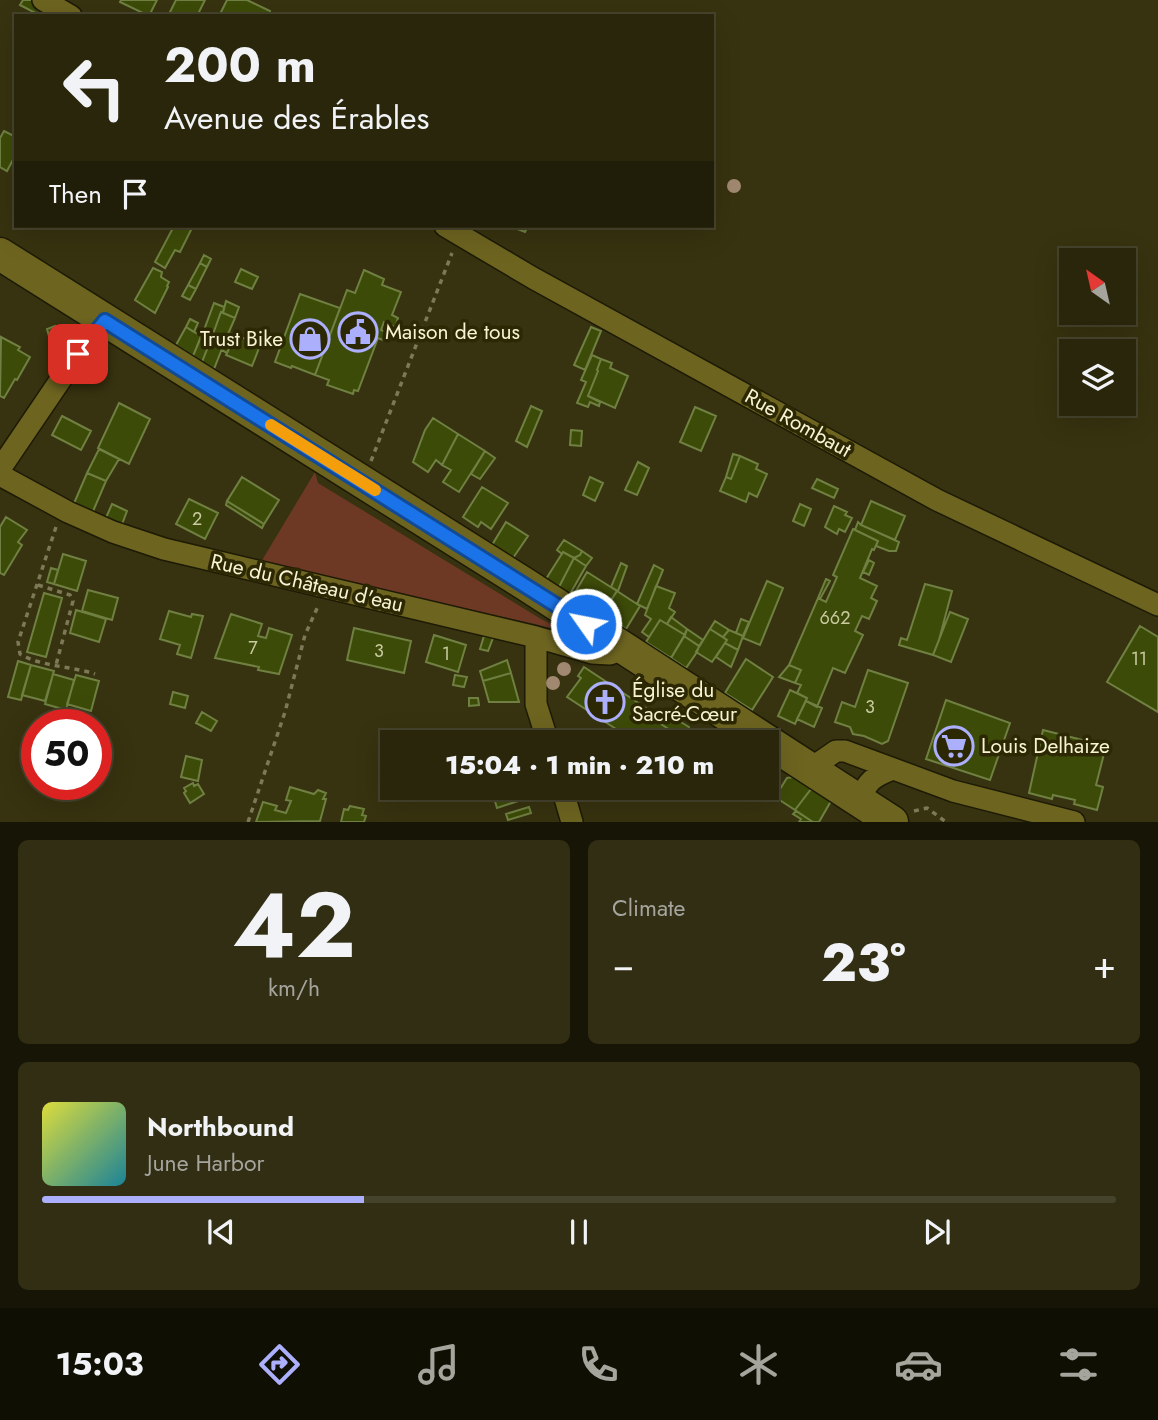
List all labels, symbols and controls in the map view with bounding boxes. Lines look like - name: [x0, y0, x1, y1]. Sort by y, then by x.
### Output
- text: 200 m: [164, 30, 316, 100]
- icon: left: [49, 42, 140, 133]
- text: Avenue des Érables: [164, 95, 429, 141]
- text: Then: [49, 175, 102, 213]
- icon: arrive: [116, 175, 154, 213]
- north arrow: [1059, 248, 1136, 326]
- map controls: [1059, 248, 1136, 416]
- public building icon: Maison de tous: [337, 311, 379, 353]
- place label: Maison de tous: [385, 317, 520, 347]
- shop icon: Trust Bike: [289, 318, 331, 360]
- pin: [48, 324, 108, 384]
- place label: Trust Bike: [200, 324, 283, 354]
- icon: arrive: [59, 335, 97, 373]
- button: layers: [1059, 339, 1136, 416]
- street label: Rue Rombaut: [739, 381, 857, 465]
- house number: 2: [192, 506, 202, 532]
- street label: Rue du Château d'eau: [208, 546, 406, 620]
- position arrow: [549, 587, 623, 661]
- house number: 662: [820, 605, 850, 631]
- house number: 7: [248, 635, 258, 661]
- house number: 3: [374, 638, 384, 664]
- house number: 1: [442, 641, 450, 667]
- house number: 11: [1131, 646, 1147, 672]
- place label: Église du Sacré-Cœur: [632, 675, 738, 729]
- church icon: Église du Sacré-Cœur: [584, 681, 626, 723]
- house number: 3: [865, 694, 875, 720]
- speed limit sign: 50: [21, 709, 112, 800]
- supermarket icon: Louis Delhaize: [933, 725, 975, 767]
- place label: Louis Delhaize: [981, 731, 1110, 761]
- text: 15:04 · 1 min · 210 m: [445, 746, 714, 784]
- text: 42: [232, 860, 356, 991]
- text: Climate: [612, 891, 685, 925]
- text: 23°: [821, 925, 906, 1001]
- text: −: [612, 937, 634, 992]
- text: +: [1093, 937, 1116, 992]
- text: km/h: [268, 971, 320, 1005]
- text: Northbound: [147, 1108, 294, 1146]
- text: June Harbor: [147, 1146, 264, 1180]
- icon: previous: [202, 1213, 240, 1251]
- icon: pause: [560, 1213, 598, 1251]
- icon: next: [918, 1213, 956, 1251]
- icon: directions: [255, 1340, 304, 1389]
- icon: music: [414, 1340, 463, 1389]
- icon: phone: [574, 1340, 623, 1389]
- icon: climate: [734, 1340, 783, 1389]
- icon: car: [894, 1340, 943, 1389]
- icon: filters: [1054, 1340, 1103, 1389]
- text: 15:03: [55, 1341, 144, 1387]

